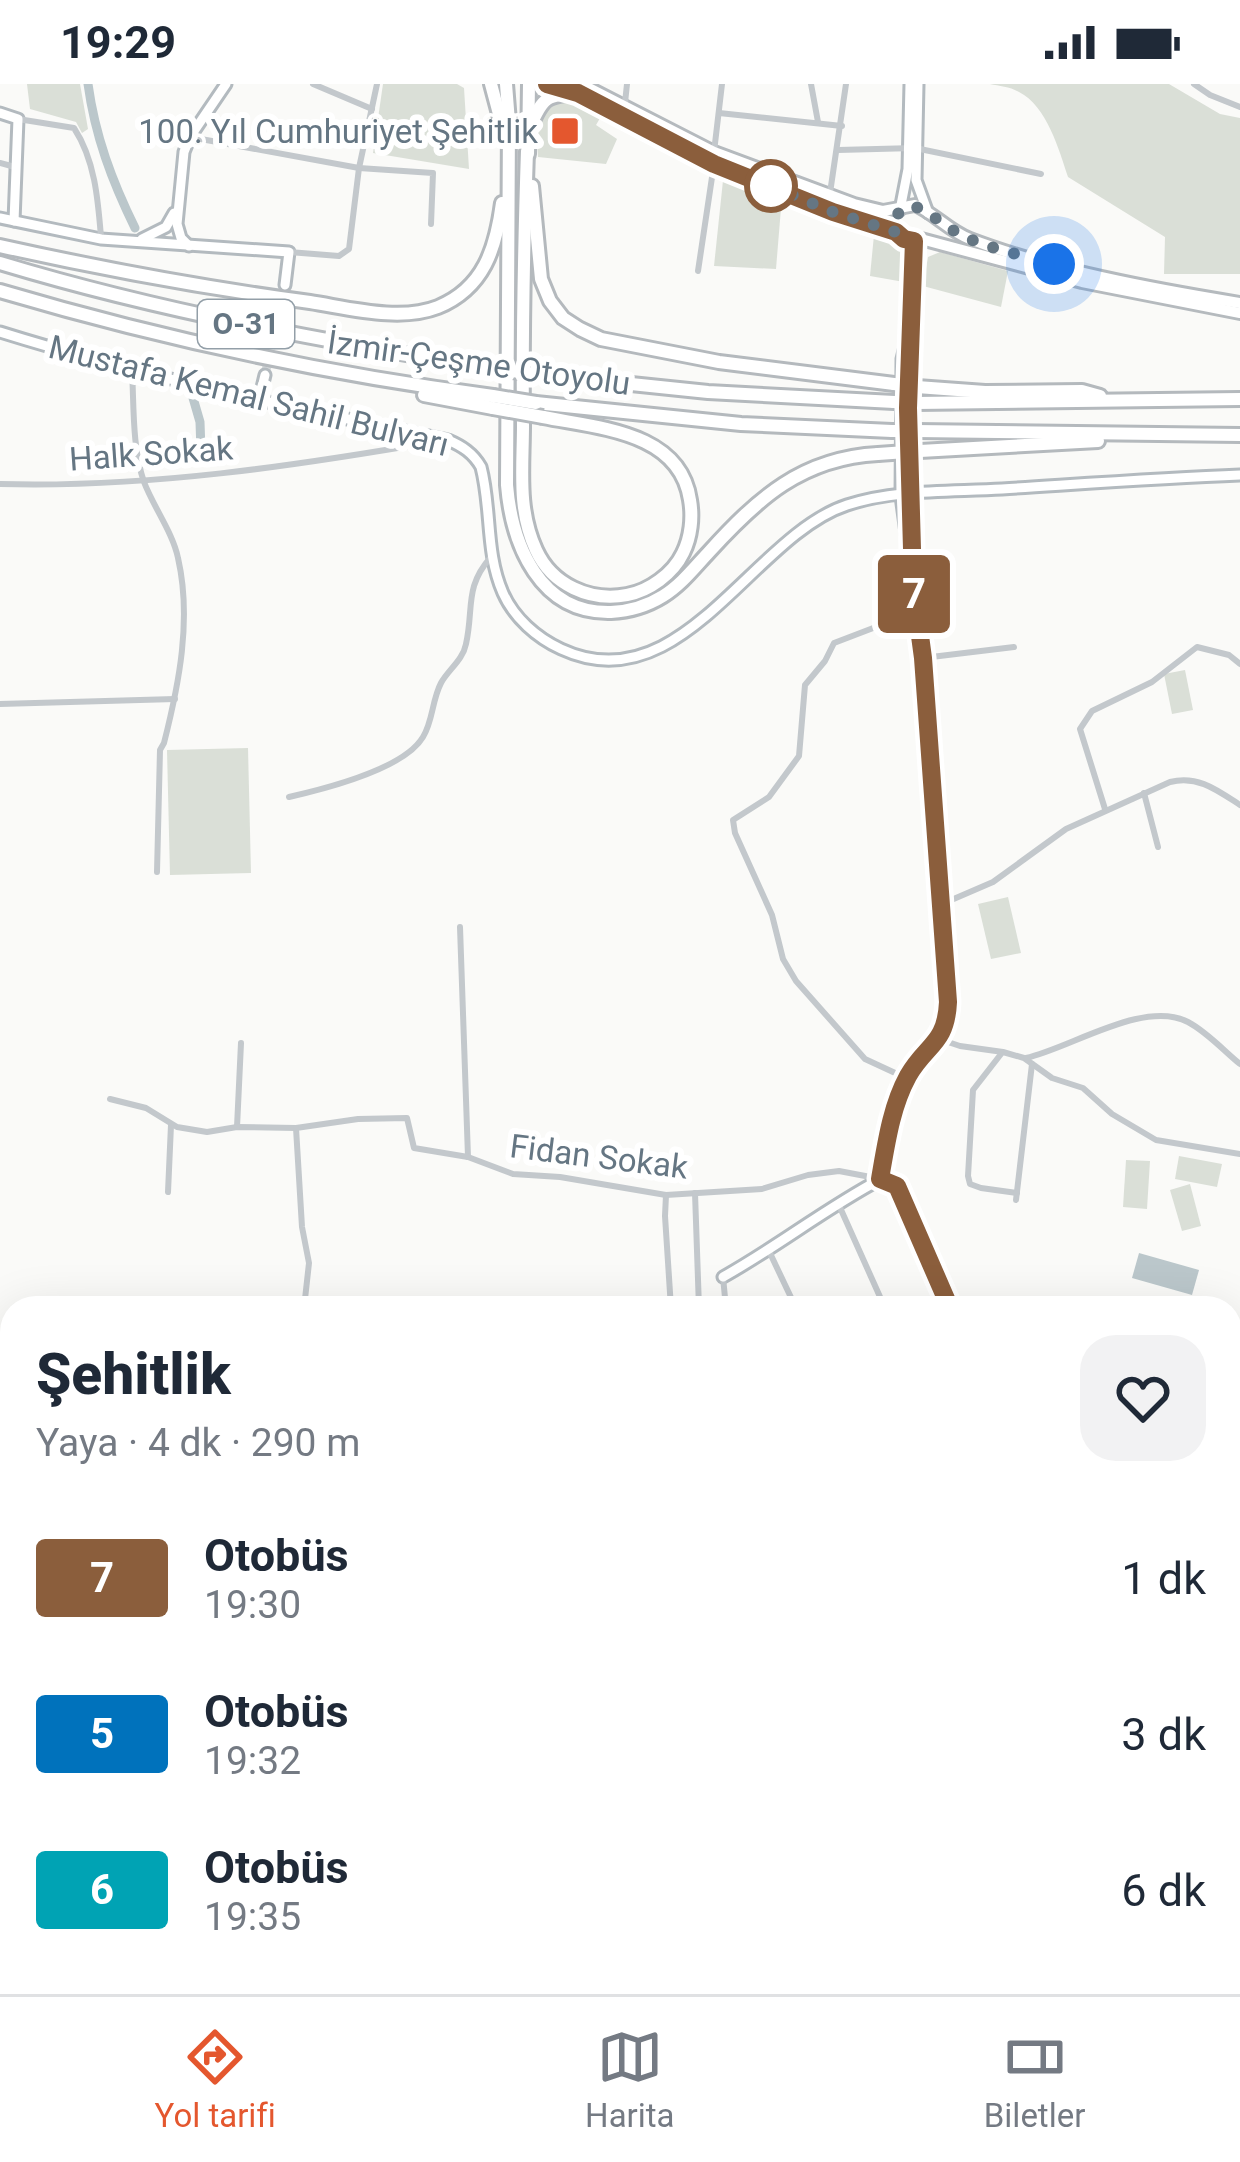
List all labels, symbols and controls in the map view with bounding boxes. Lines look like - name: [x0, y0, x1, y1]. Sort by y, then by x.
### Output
- text: 19:29: [60, 16, 176, 69]
- place label: 100. Yıl Cumhuriyet Şehitlik: [138, 112, 538, 151]
- marker: 100. Yıl Cumhuriyet Şehitlik: [549, 115, 581, 147]
- unlabelled marker: [746, 161, 796, 211]
- your location: [1024, 234, 1084, 294]
- road number: O-31: [198, 300, 294, 348]
- street label: İzmir-Çeşme Otoyolu: [325, 322, 633, 403]
- street label: Mustafa Kemal Sahil Bulvarı: [45, 327, 453, 464]
- street label: Halk Sokak: [68, 428, 235, 479]
- line badge: 7: [875, 555, 953, 633]
- text: 7: [902, 569, 926, 618]
- street label: Fidan Sokak: [508, 1126, 690, 1187]
- button: heart: [1080, 1335, 1206, 1461]
- text: Şehitlik: [36, 1341, 231, 1408]
- text: Yaya · 4 dk · 290 m: [36, 1420, 360, 1466]
- text: Otobüs: [204, 1529, 349, 1582]
- text: 1 dk: [1121, 1552, 1206, 1605]
- text: 7: [90, 1553, 114, 1602]
- text: 19:30: [204, 1582, 301, 1628]
- text: Otobüs: [204, 1685, 349, 1738]
- text: 3 dk: [1121, 1708, 1206, 1761]
- text: 5: [90, 1709, 114, 1758]
- text: 19:32: [204, 1738, 301, 1784]
- text: Otobüs: [204, 1841, 349, 1894]
- text: 6 dk: [1121, 1864, 1206, 1917]
- text: 6: [90, 1865, 114, 1914]
- text: 19:35: [204, 1894, 301, 1940]
- tab: Yol tarifi: [155, 2024, 276, 2135]
- tab: Harita: [585, 2024, 675, 2135]
- tab: Biletler: [984, 2024, 1085, 2135]

